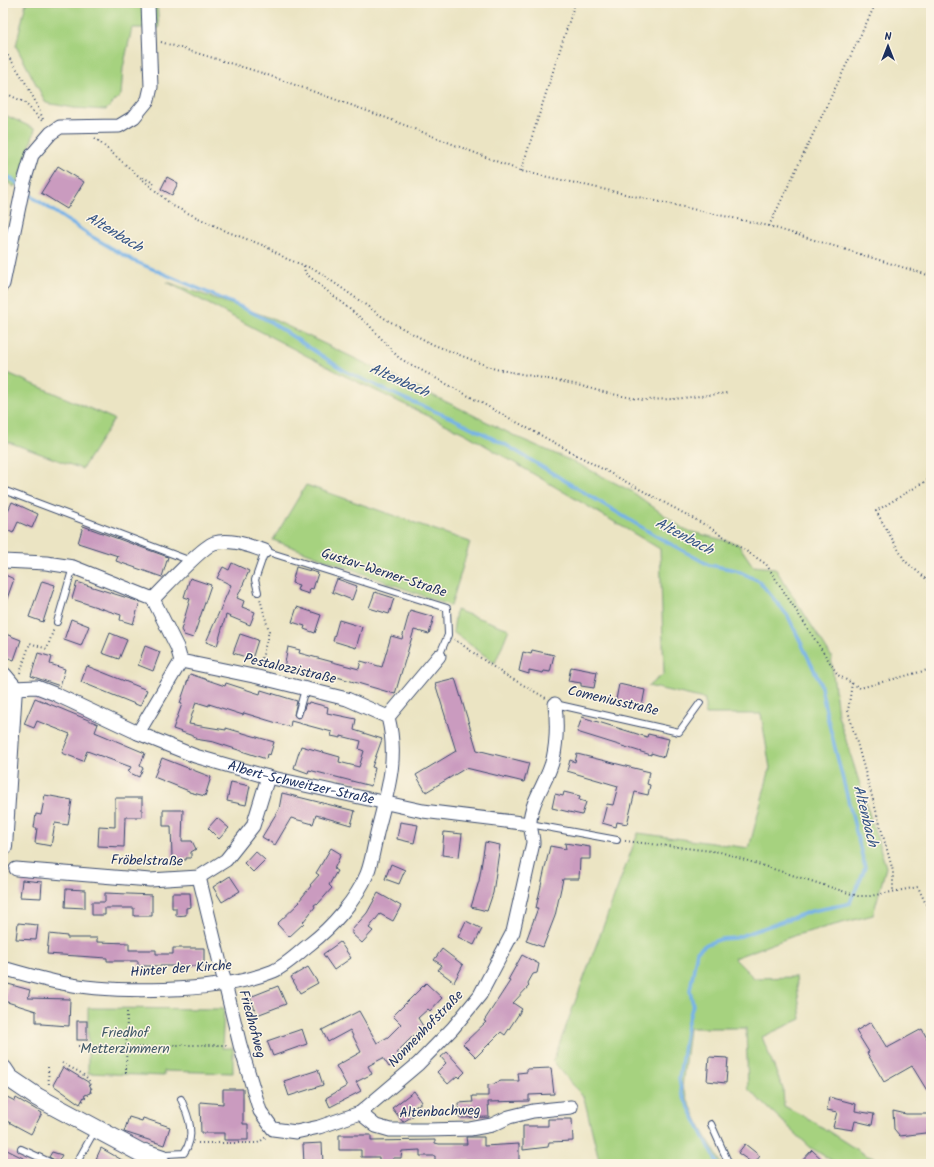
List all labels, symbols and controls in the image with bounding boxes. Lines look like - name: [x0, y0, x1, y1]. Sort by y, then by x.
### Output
- north arrow: [868, 26, 908, 66]
- text: N: [885, 28, 892, 46]
- water label: Altenbach: [81, 206, 149, 261]
- water label: Altenbach: [365, 357, 434, 406]
- water label: Altenbach: [651, 512, 719, 563]
- street label: Gustav-Werner-Straße: [318, 542, 450, 604]
- street label: Pestalozzistraße: [242, 648, 339, 690]
- street label: Comeniusstraße: [565, 680, 661, 722]
- street label: Albert-Schweitzer-Straße: [225, 755, 377, 811]
- water label: Altenbach: [846, 783, 885, 851]
- street label: Fröbelstraße: [111, 849, 184, 873]
- street label: Hinter der Kirche: [129, 954, 233, 984]
- street label: Nonnenhofstraße: [383, 985, 469, 1073]
- street label: Friedhofweg: [232, 987, 272, 1061]
- park label: Friedhof Metterzimmern: [80, 1022, 170, 1060]
- street label: Altenbachweg: [399, 1100, 481, 1124]

